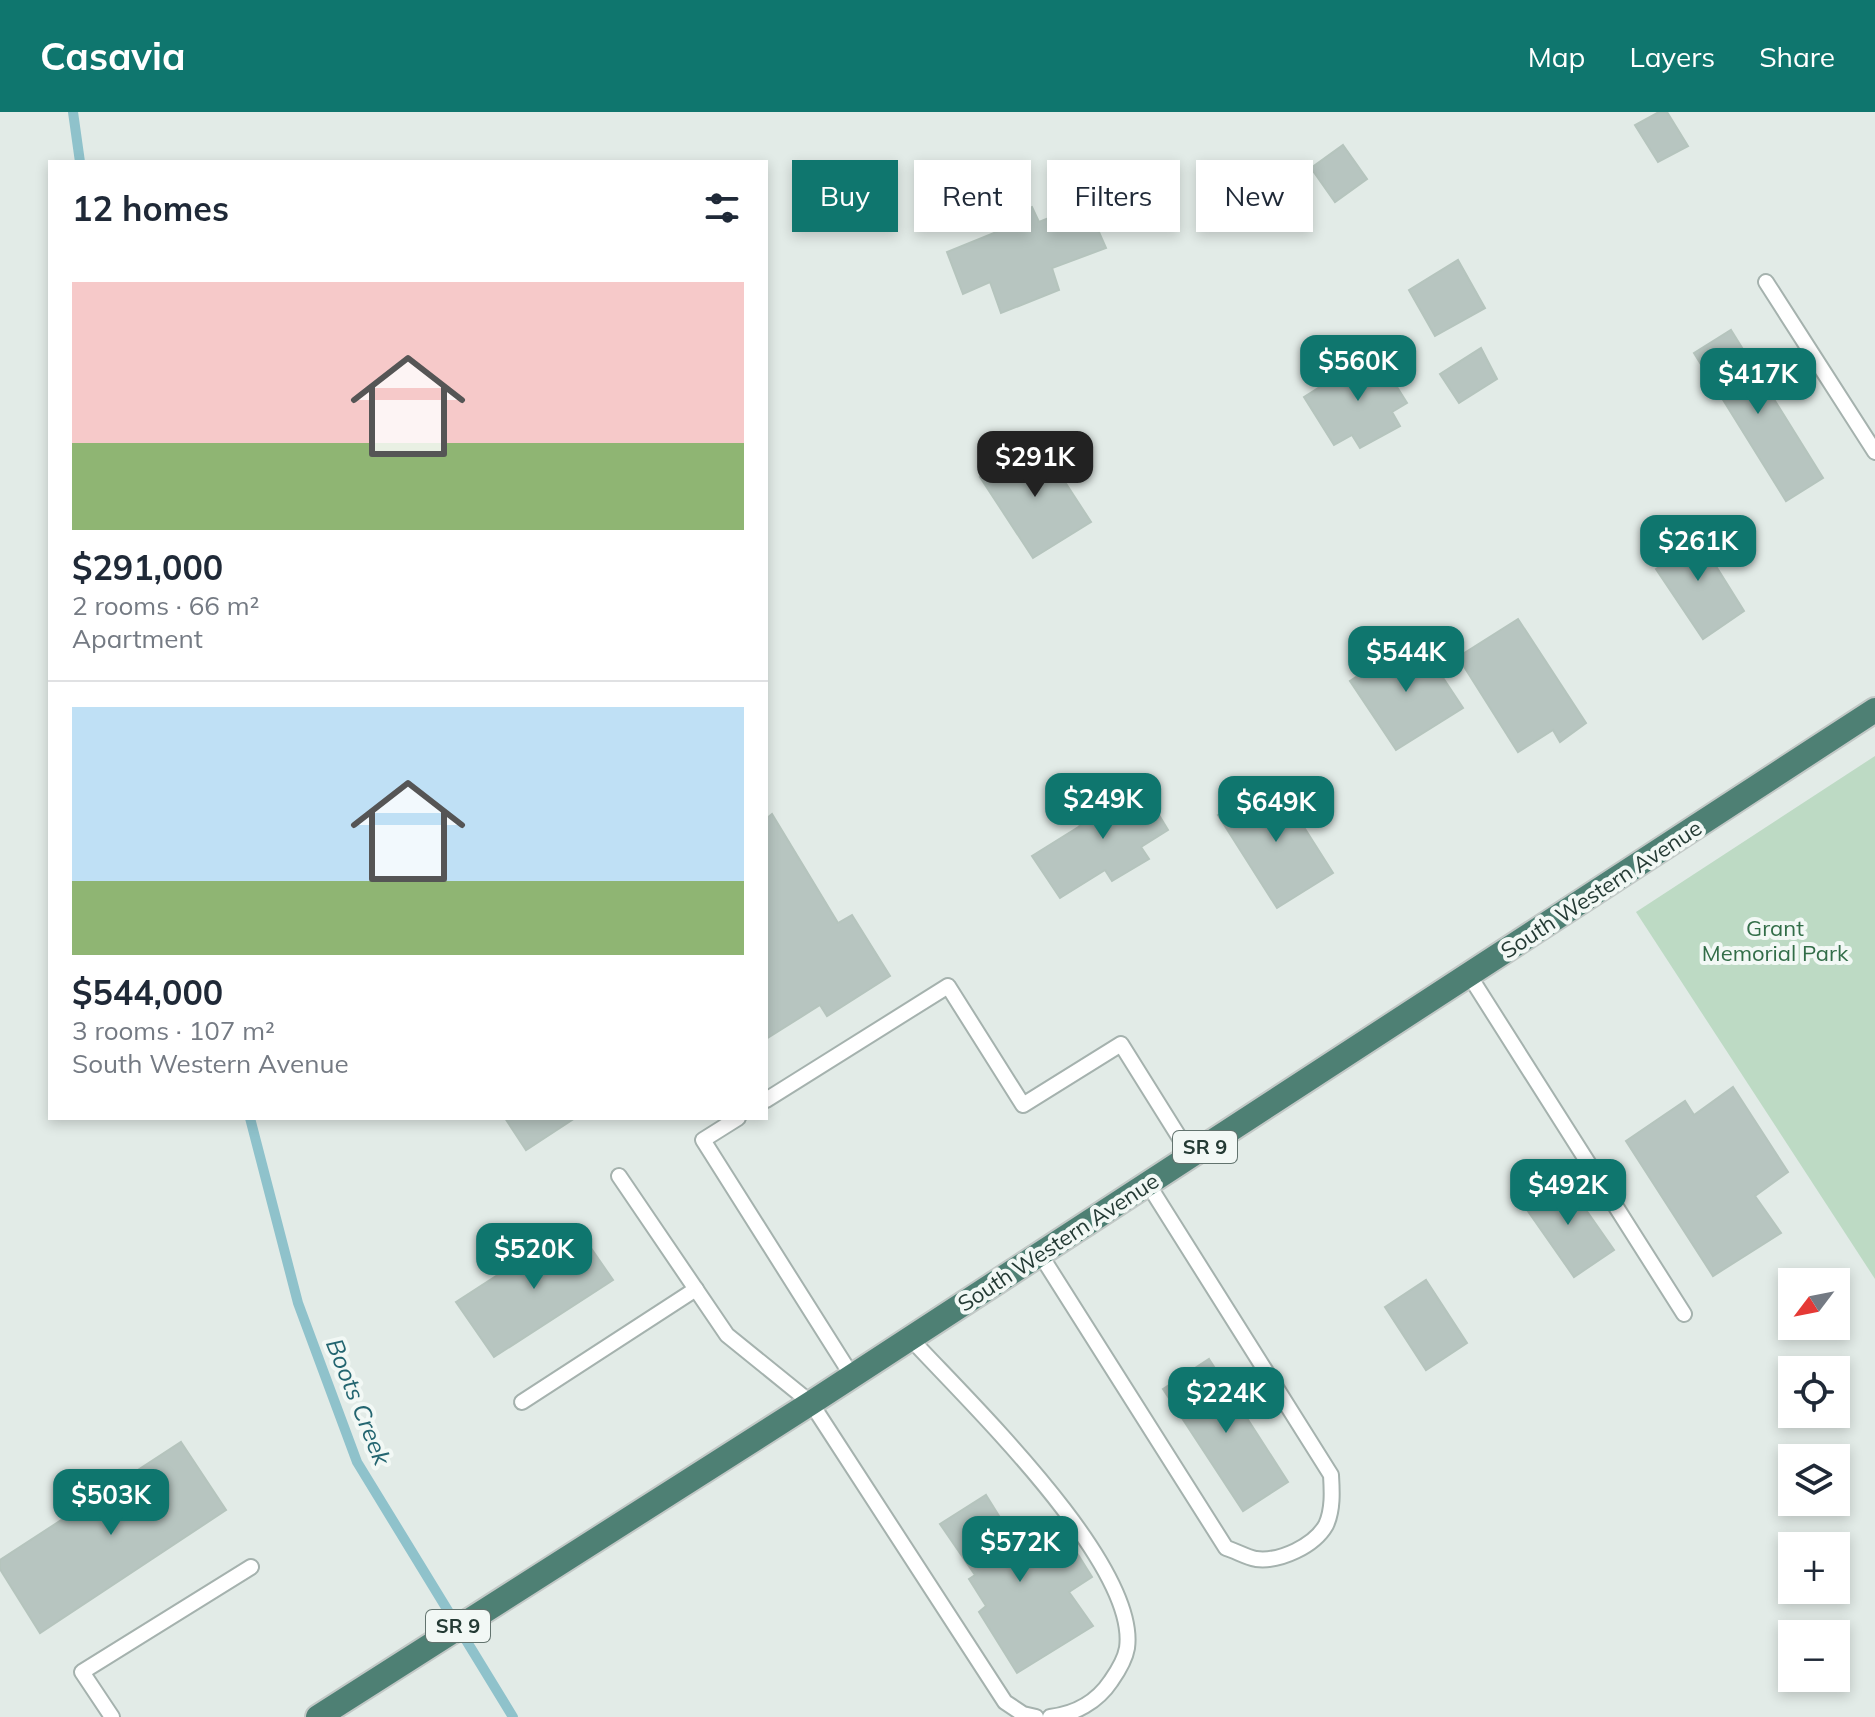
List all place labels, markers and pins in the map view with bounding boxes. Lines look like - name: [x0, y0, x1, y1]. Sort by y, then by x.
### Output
- pin: $560K: [1302, 335, 1414, 403]
- pin: $417K: [1702, 348, 1814, 416]
- pin: $291K: [979, 431, 1091, 499]
- pin: $261K: [1642, 515, 1754, 583]
- pin: $544K: [1350, 626, 1462, 694]
- pin: $249K: [1047, 773, 1159, 841]
- pin: $649K: [1220, 776, 1332, 844]
- pin: $492K: [1512, 1159, 1624, 1227]
- pin: $520K: [478, 1223, 590, 1291]
- pin: $224K: [1170, 1367, 1282, 1435]
- pin: $503K: [55, 1469, 167, 1537]
- pin: $572K: [964, 1516, 1076, 1584]

